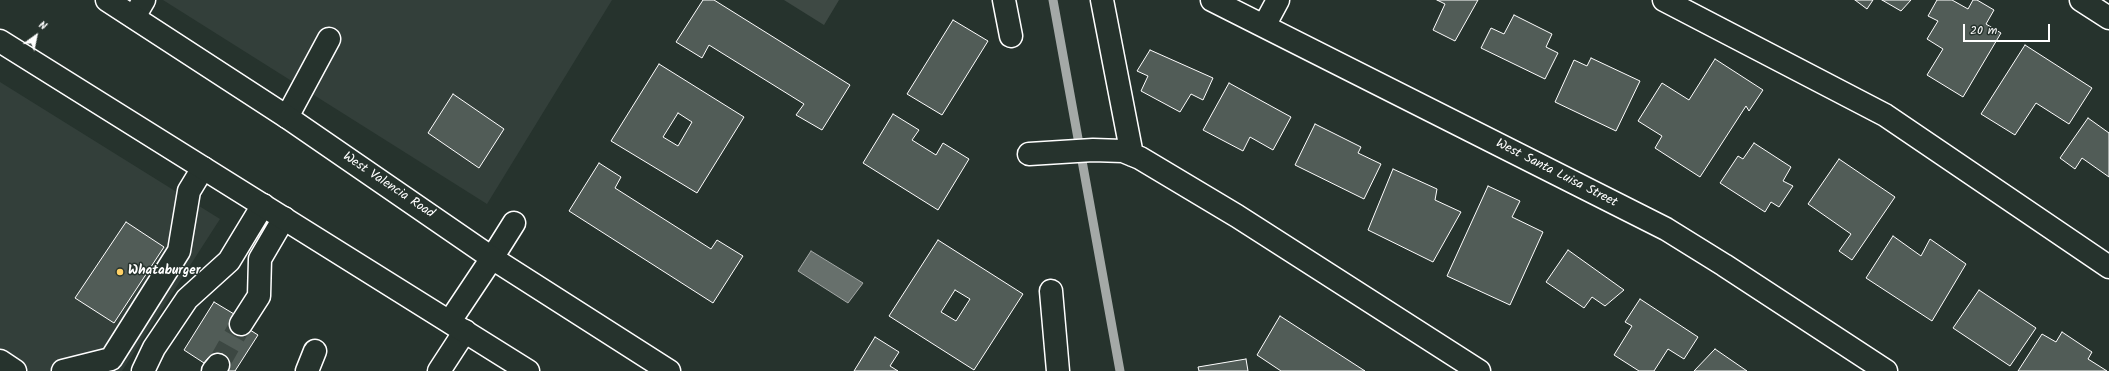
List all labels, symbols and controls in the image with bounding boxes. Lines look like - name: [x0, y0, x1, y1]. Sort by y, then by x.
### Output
- north arrow: [16, 16, 56, 56]
- text: N: [35, 16, 50, 35]
- scale bar: [1965, 16, 2052, 42]
- text: 20 m: [1970, 21, 1997, 40]
- street label: West Santa Luisa Street: [1493, 137, 1619, 211]
- street label: West Valencia Road: [339, 150, 437, 222]
- place label: Whataburger: [128, 264, 200, 280]
- marker: Whataburger: [115, 267, 125, 277]

